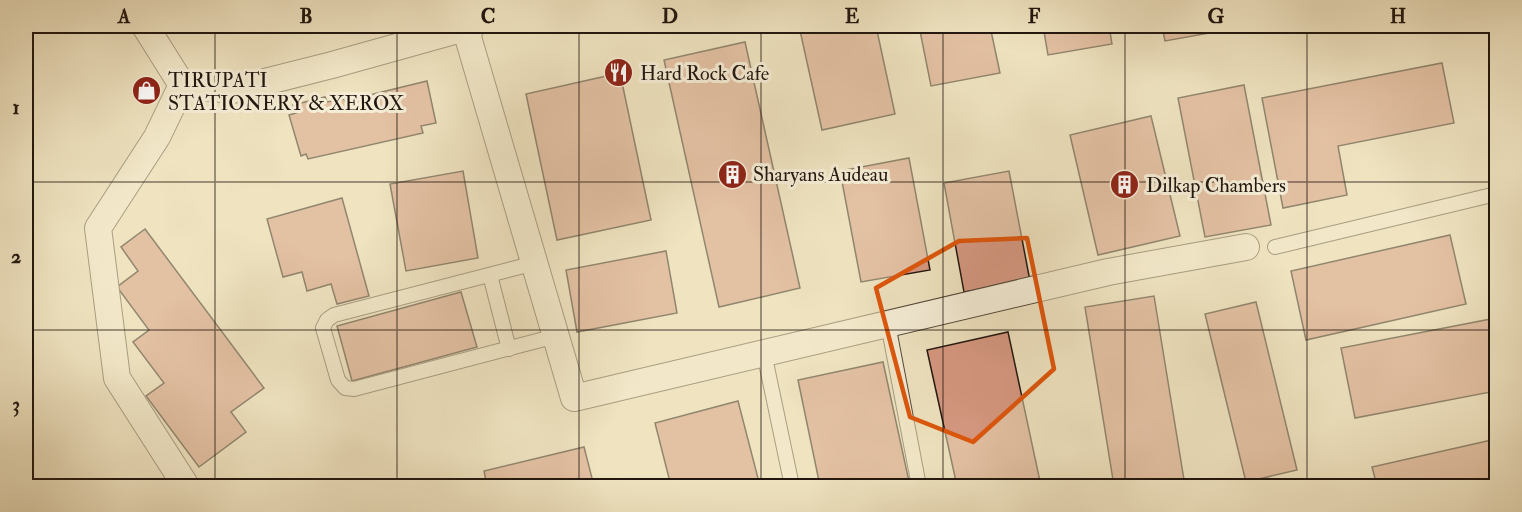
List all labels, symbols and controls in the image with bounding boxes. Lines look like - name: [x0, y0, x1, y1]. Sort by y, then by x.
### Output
- text: A: [117, 4, 131, 29]
- text: B: [299, 4, 313, 29]
- text: C: [481, 4, 495, 29]
- text: D: [662, 4, 678, 29]
- text: E: [845, 4, 860, 29]
- text: F: [1028, 4, 1041, 29]
- text: G: [1208, 4, 1225, 29]
- text: H: [1390, 4, 1406, 29]
- restaurant icon: Hard Rock Cafe: [603, 57, 635, 89]
- place label: Hard Rock Cafe: [640, 61, 769, 86]
- place label: TIRUPATI STATIONERY & XEROX: [168, 68, 405, 116]
- shop icon: TIRUPATI STATIONERY & XEROX: [131, 75, 163, 107]
- text: 1: [12, 95, 20, 120]
- building icon: Sharyans Audeau: [716, 158, 748, 190]
- place label: Sharyans Audeau: [753, 162, 888, 187]
- building icon: Dilkap Chambers: [1109, 169, 1141, 201]
- place label: Dilkap Chambers: [1146, 173, 1286, 199]
- text: 2: [11, 244, 21, 269]
- text: 3: [12, 392, 20, 417]

